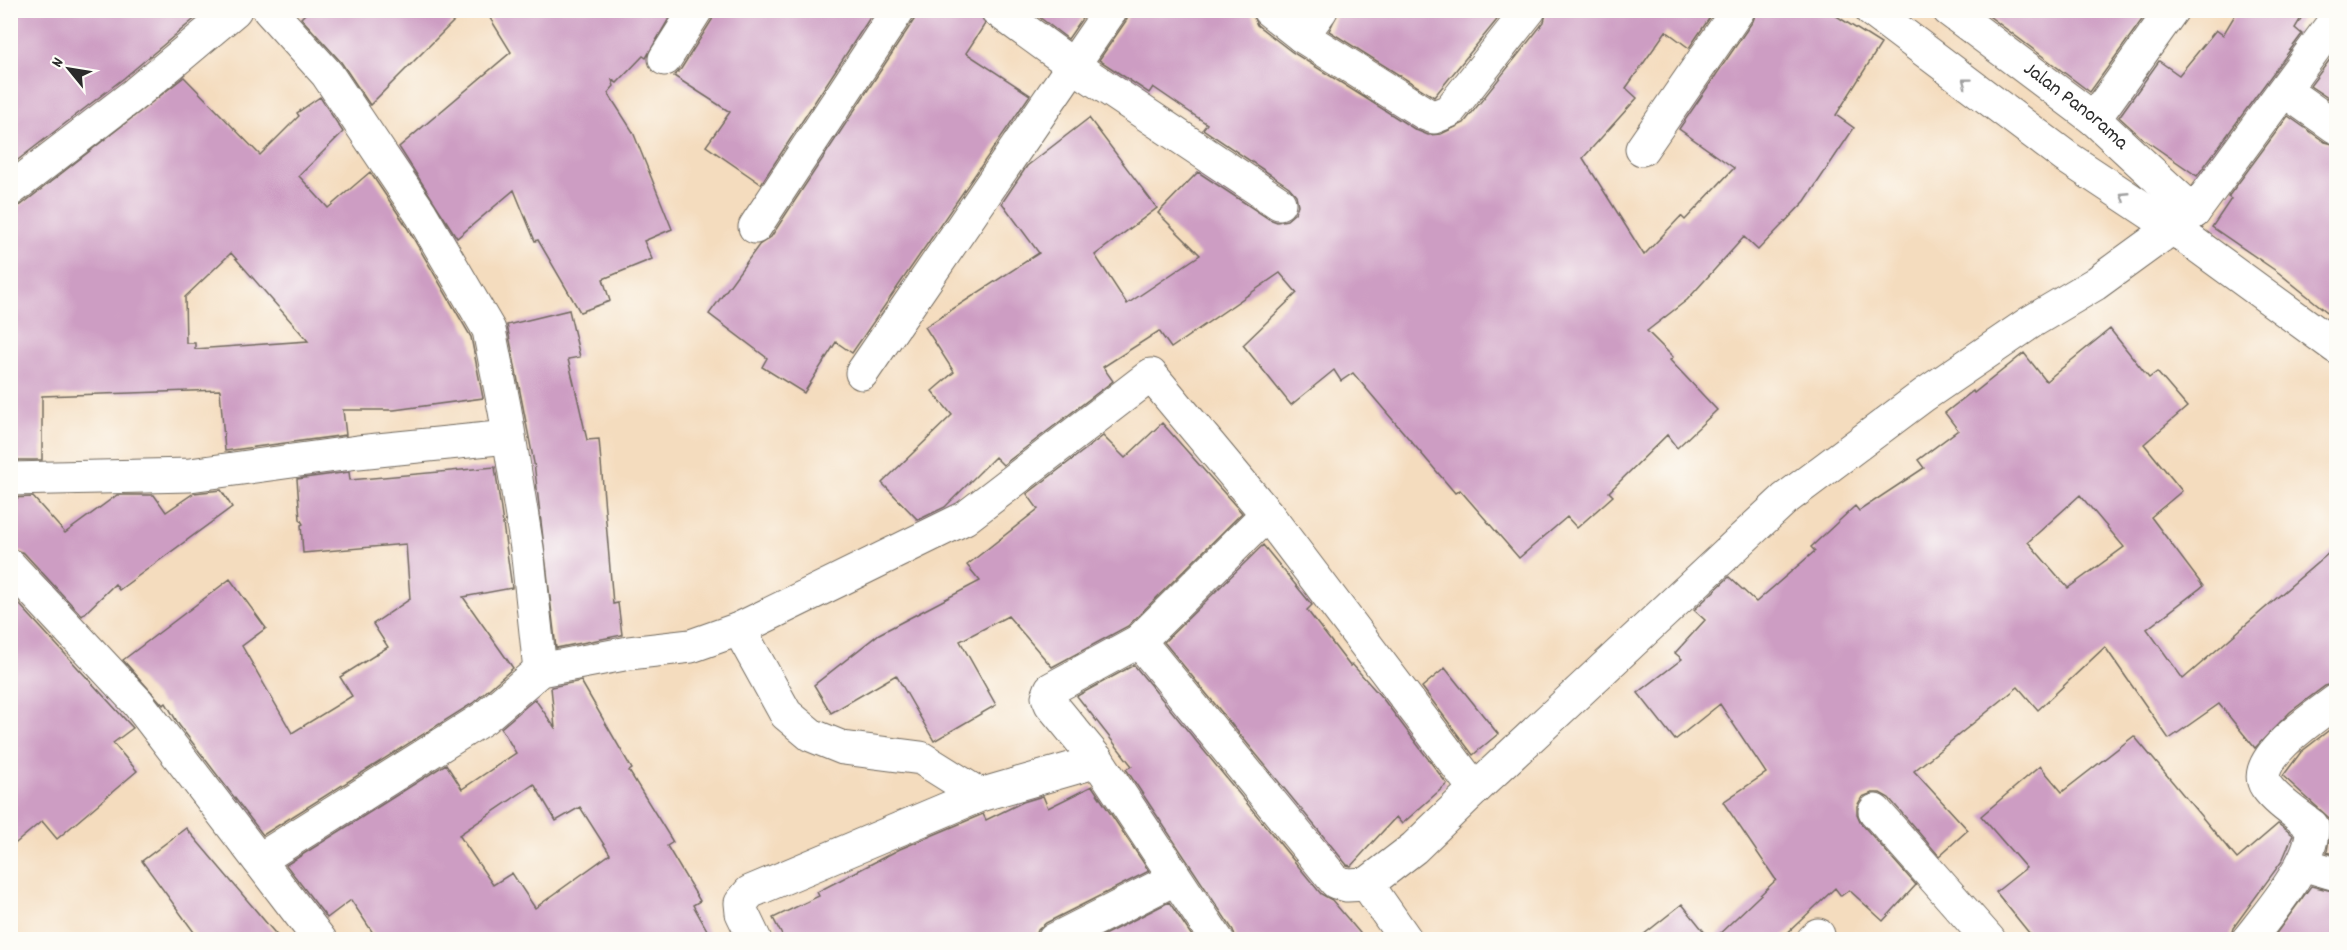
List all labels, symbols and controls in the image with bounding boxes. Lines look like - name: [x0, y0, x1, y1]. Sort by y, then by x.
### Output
- north arrow: [39, 39, 99, 99]
- text: N: [46, 53, 70, 72]
- street label: Jalan Panorama: [2016, 55, 2135, 159]
- one-way arrow: [1962, 78, 1973, 89]
- one-way arrow: [2120, 192, 2131, 203]

